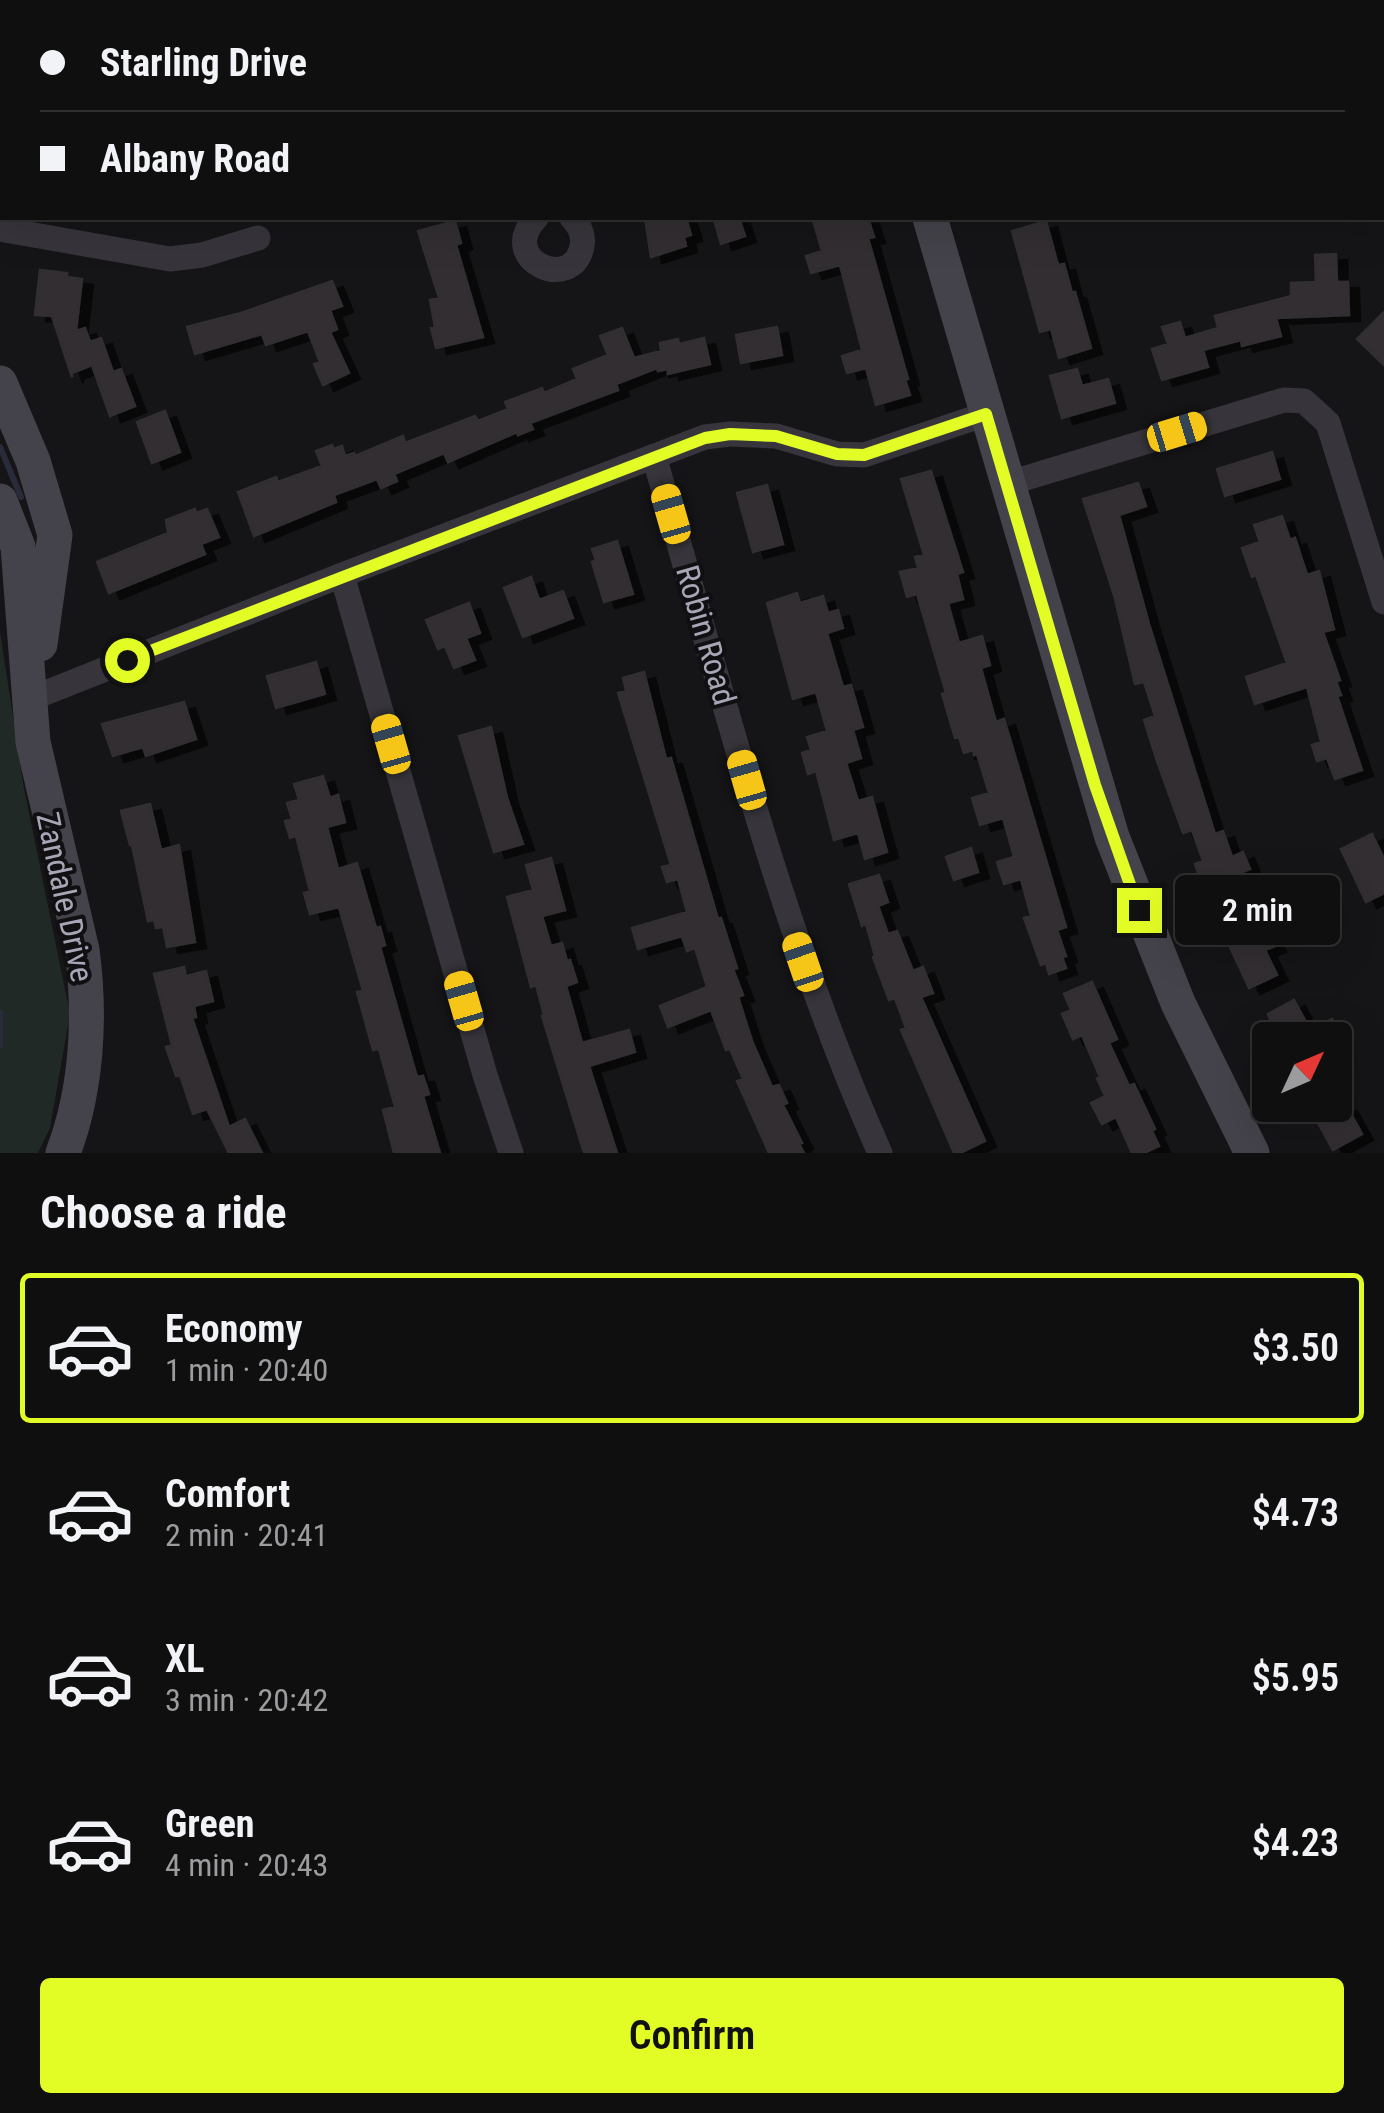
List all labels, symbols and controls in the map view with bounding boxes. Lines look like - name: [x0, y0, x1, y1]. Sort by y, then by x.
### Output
- text: Starling Drive: [100, 41, 307, 85]
- text: Albany Road: [100, 137, 290, 181]
- car: [1144, 409, 1210, 455]
- car: [648, 481, 694, 547]
- street label: Robin Road: [668, 561, 744, 709]
- route start: [105, 638, 150, 683]
- car: [368, 711, 414, 777]
- car: [724, 747, 770, 813]
- street label: Zandale Drive: [29, 809, 101, 985]
- callout: 2 min: [1174, 875, 1339, 945]
- route end: [1117, 888, 1162, 933]
- text: 2 min: [1222, 891, 1293, 929]
- car: [779, 929, 827, 995]
- car: [441, 968, 487, 1034]
- north arrow: [1252, 1022, 1352, 1122]
- map controls: [1252, 1022, 1352, 1122]
- text: Choose a ride: [40, 1186, 287, 1239]
- icon: car: [45, 1303, 135, 1393]
- text: Economy: [165, 1307, 302, 1351]
- text: $3.50: [1252, 1326, 1339, 1370]
- text: 1 min · 20:40: [165, 1351, 328, 1389]
- icon: car: [45, 1468, 135, 1558]
- text: Comfort: [165, 1472, 290, 1516]
- text: $4.73: [1252, 1491, 1339, 1535]
- text: 2 min · 20:41: [165, 1516, 328, 1554]
- icon: car: [45, 1633, 135, 1723]
- text: XL: [165, 1637, 204, 1681]
- text: $5.95: [1252, 1656, 1339, 1700]
- text: 3 min · 20:42: [165, 1681, 328, 1719]
- icon: car: [45, 1798, 135, 1888]
- text: Green: [165, 1802, 255, 1846]
- text: $4.23: [1252, 1821, 1339, 1865]
- text: 4 min · 20:43: [165, 1846, 328, 1884]
- button: Confirm: [40, 1978, 1344, 2093]

